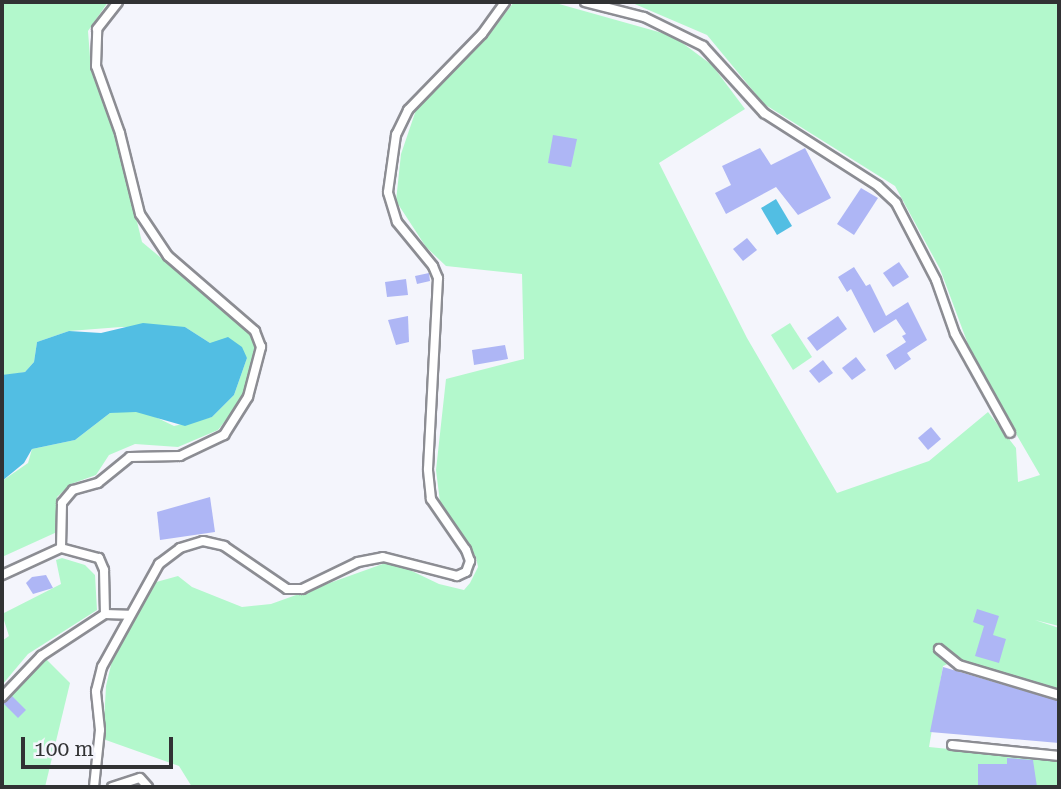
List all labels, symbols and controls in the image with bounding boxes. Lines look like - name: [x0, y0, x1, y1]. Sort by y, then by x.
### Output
- scale bar: [24, 722, 177, 766]
- text: 100 m: [34, 737, 94, 761]

